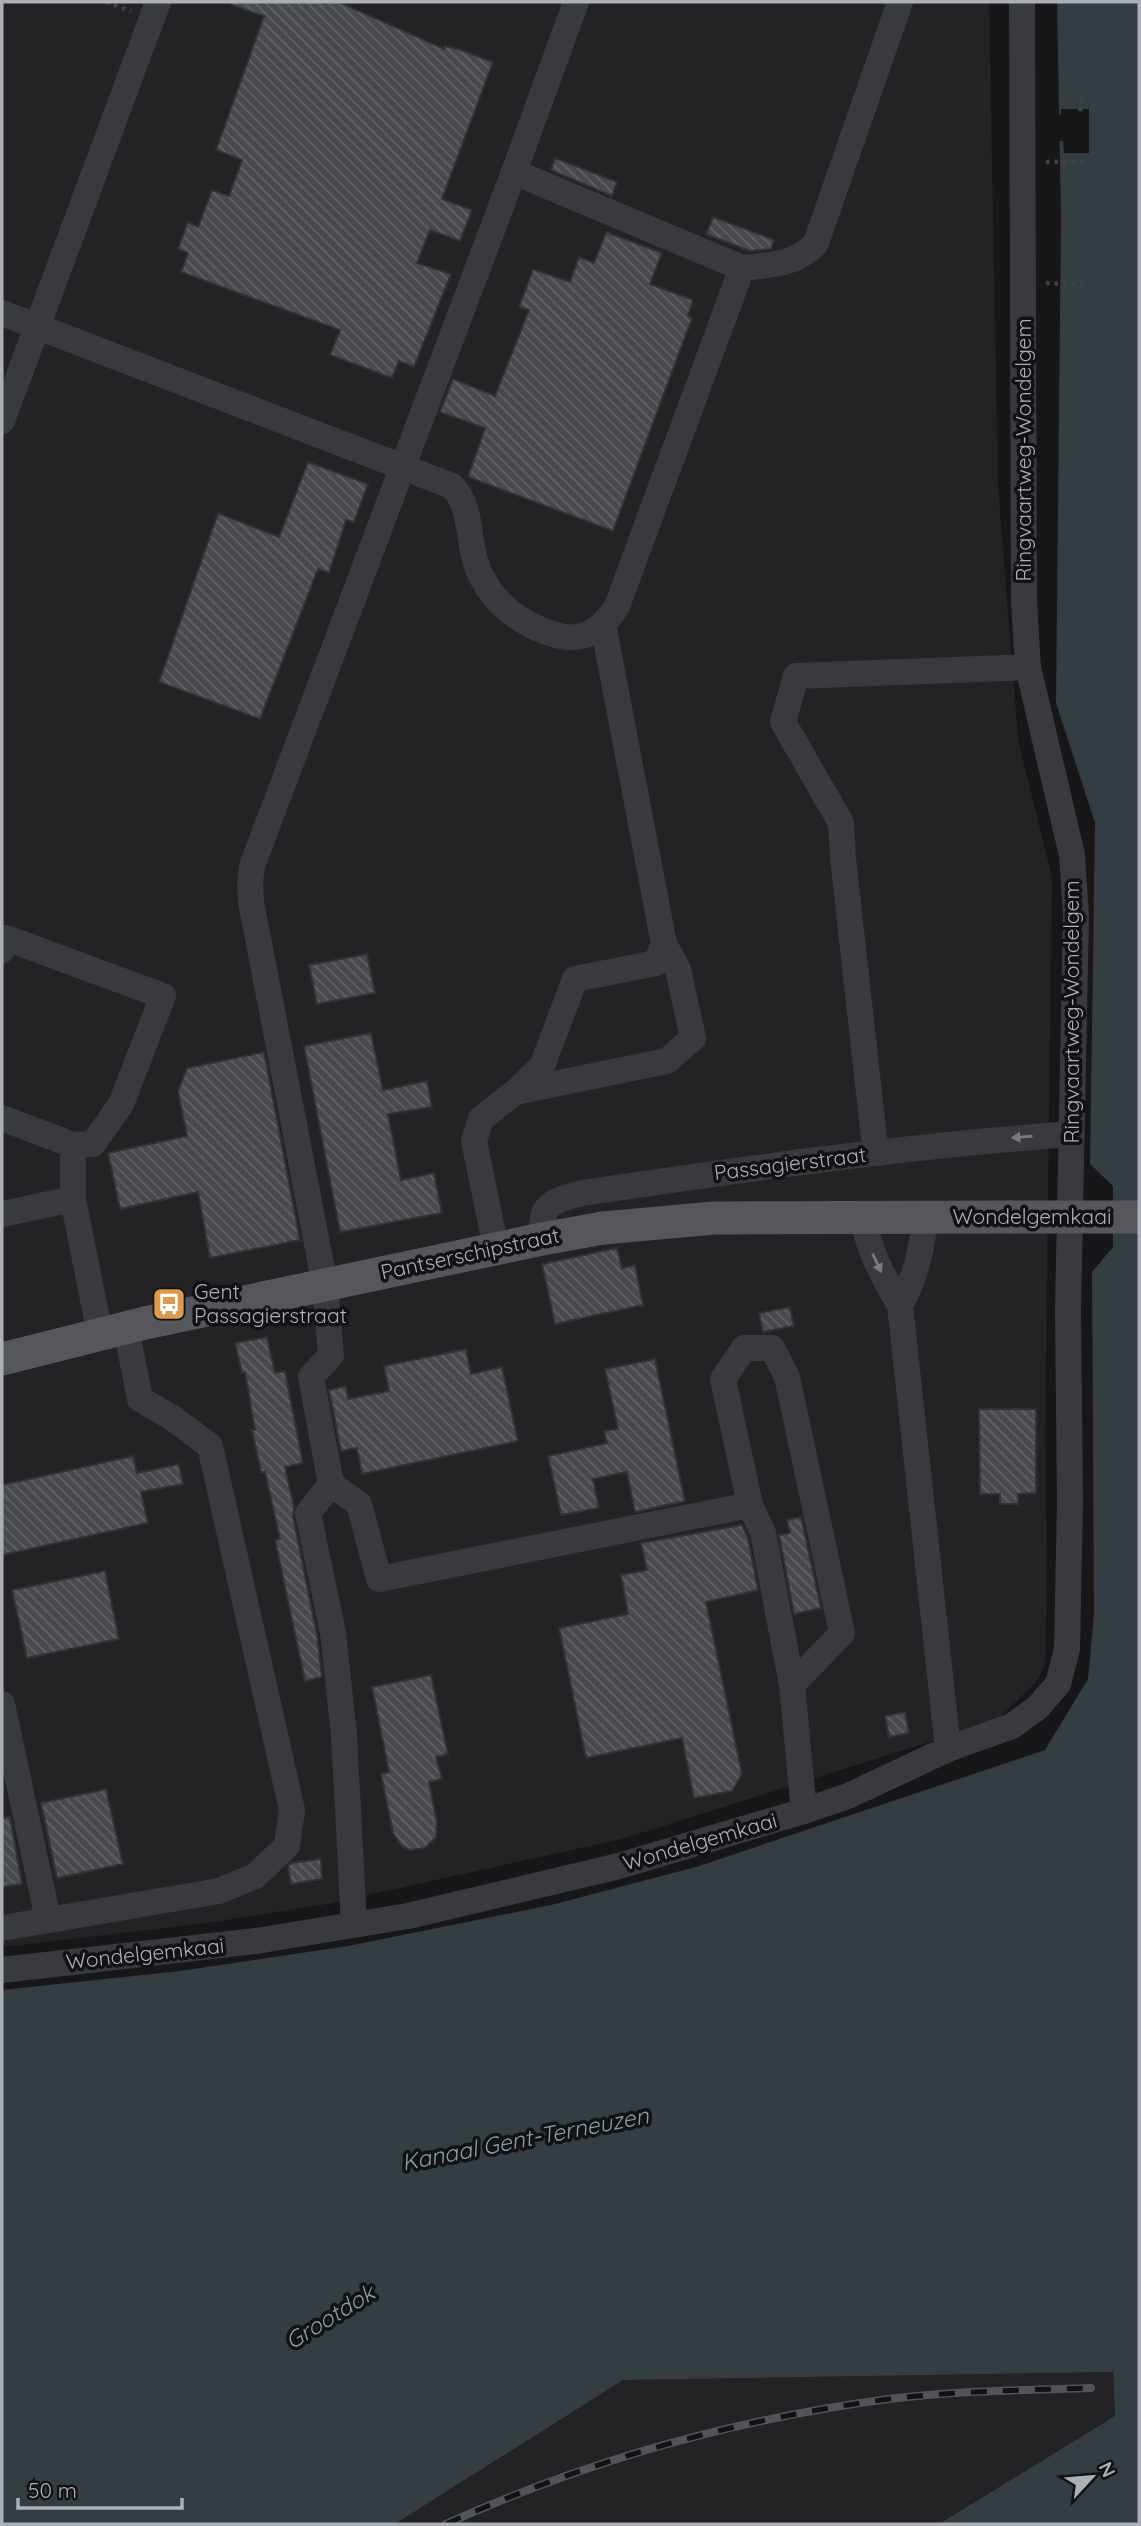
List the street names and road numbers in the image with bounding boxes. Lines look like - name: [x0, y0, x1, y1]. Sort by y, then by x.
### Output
- street label: Ringvaartweg-Wondelgem: [1010, 318, 1036, 582]
- street label: Ringvaartweg-Wondelgem: [1058, 880, 1084, 1144]
- street label: Passagierstraat: [712, 1141, 867, 1185]
- street label: Wondelgemkaai: [952, 1203, 1112, 1229]
- street label: Pantserschipstraat: [378, 1221, 562, 1285]
- street label: Wondelgemkaai: [620, 1807, 780, 1875]
- street label: Wondelgemkaai: [64, 1932, 225, 1974]

